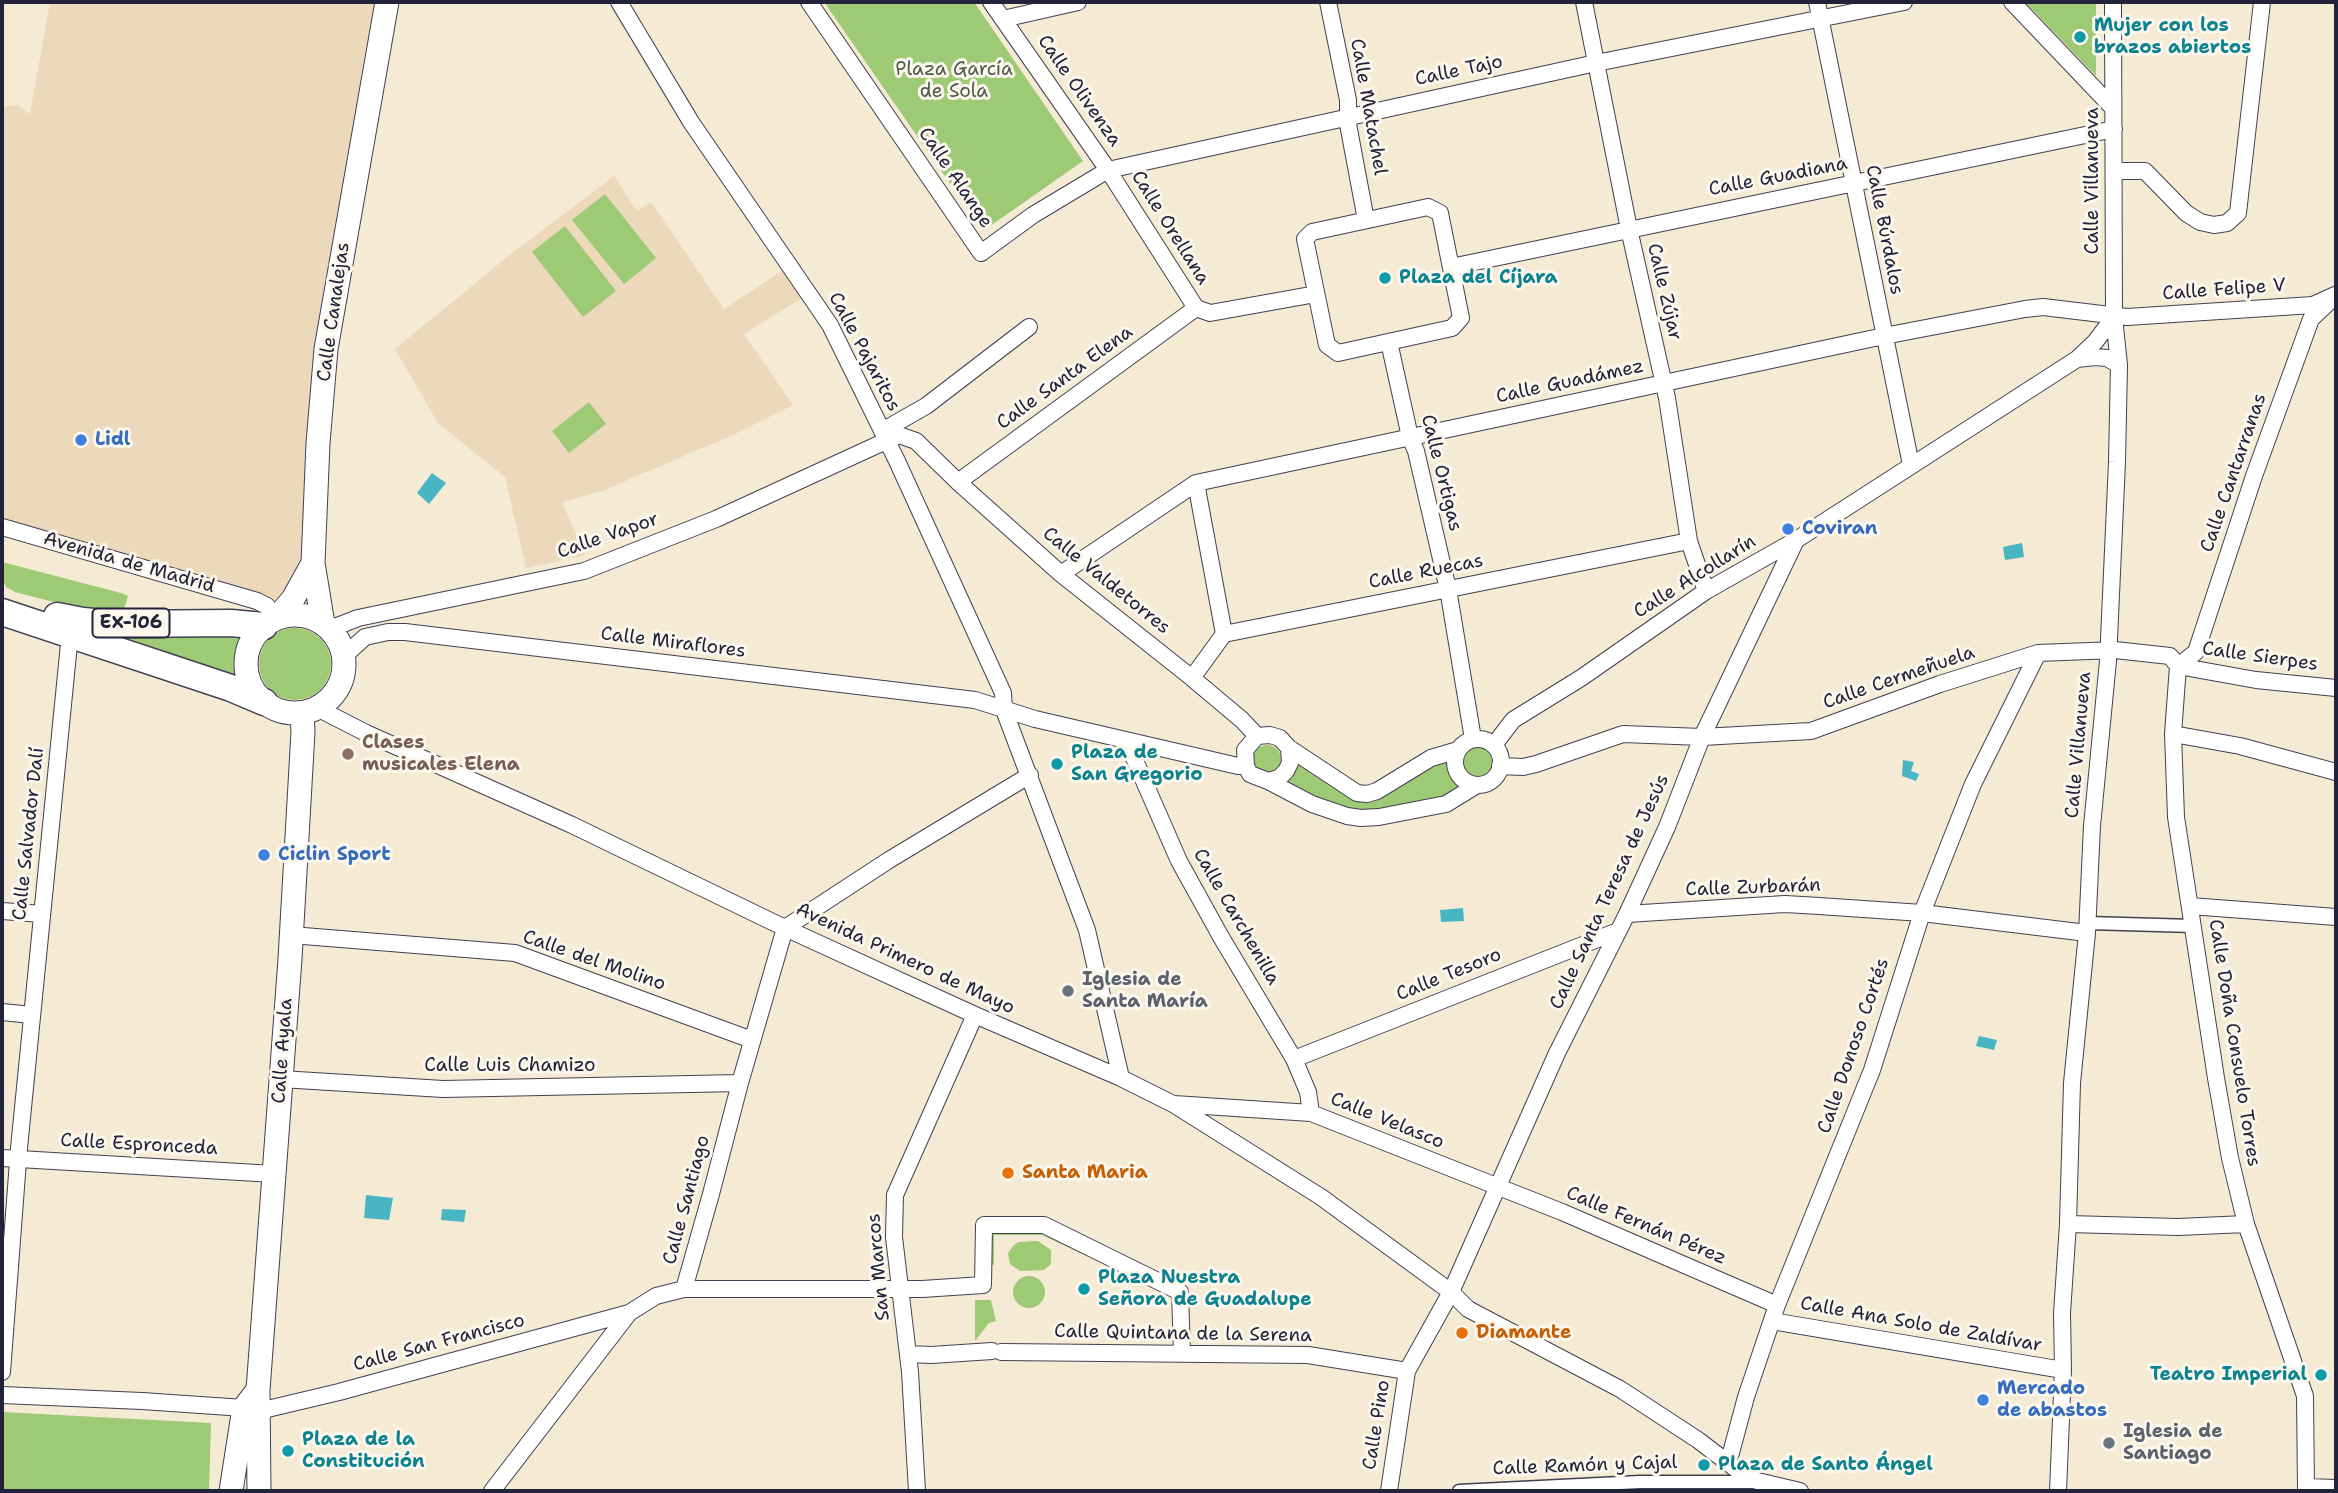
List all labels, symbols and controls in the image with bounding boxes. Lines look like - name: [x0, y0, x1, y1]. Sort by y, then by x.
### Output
- place label: Mujer con los brazos abiertos: [2094, 15, 2251, 59]
- marker: Mujer con los brazos abiertos: [2072, 29, 2088, 45]
- street label: Calle Olivenza: [1032, 31, 1126, 151]
- street label: Calle Matachel: [1345, 37, 1391, 177]
- street label: Calle Tajo: [1413, 51, 1505, 91]
- park label: Plaza García de Sola: [895, 59, 1013, 103]
- street label: Calle Villanueva: [2082, 107, 2104, 255]
- street label: Calle Alange: [913, 123, 997, 233]
- street label: Calle Guadiana: [1707, 152, 1849, 202]
- street label: Calle Búrdalos: [1860, 163, 1908, 297]
- street label: Calle Orellana: [1126, 167, 1214, 289]
- street label: Calle Canalejas: [313, 241, 355, 383]
- street label: Calle Zújar: [1642, 241, 1686, 343]
- place label: Plaza del Cíjara: [1399, 267, 1558, 289]
- marker: Plaza del Cíjara: [1377, 270, 1393, 286]
- street label: Calle Felipe V: [2162, 274, 2286, 306]
- street label: Calle Pajaritos: [823, 288, 905, 416]
- street label: Calle Santa Elena: [993, 321, 1137, 435]
- street label: Calle Guadámez: [1494, 355, 1646, 409]
- street label: Calle Cantarranas: [2196, 391, 2272, 555]
- street label: Calle Ortigas: [1415, 412, 1467, 534]
- place label: Lidl: [95, 429, 130, 451]
- marker: Lidl: [73, 432, 89, 448]
- street label: Calle Vapor: [554, 508, 662, 564]
- place label: Coviran: [1802, 518, 1877, 540]
- marker: Coviran: [1780, 521, 1796, 537]
- street label: Calle Valdetorres: [1038, 523, 1174, 639]
- street label: Avenida de Madrid: [41, 528, 217, 598]
- street label: Calle Alcollarín: [1630, 530, 1760, 624]
- street label: Calle Ruecas: [1367, 550, 1485, 594]
- road number: EX-106: [92, 608, 170, 638]
- street label: Calle Miraflores: [599, 623, 747, 663]
- street label: Calle Sierpes: [2201, 638, 2319, 676]
- street label: Calle Cermeñuela: [1820, 641, 1978, 715]
- street label: Calle Villanueva: [2061, 671, 2097, 819]
- place label: Clases musicales Elena: [362, 732, 520, 776]
- place label: Plaza de San Gregorio: [1071, 742, 1203, 786]
- street label: Calle Salvador Dalí: [9, 746, 49, 922]
- marker: Clases musicales Elena: [340, 746, 356, 762]
- marker: Plaza de San Gregorio: [1049, 756, 1065, 772]
- street label: Calle Santa Teresa de Jesús: [1545, 771, 1675, 1013]
- place label: Ciclin Sport: [278, 844, 390, 866]
- street label: Calle Carchenilla: [1188, 845, 1284, 989]
- marker: Ciclin Sport: [256, 847, 272, 863]
- street label: Calle Zurbarán: [1685, 874, 1821, 902]
- street label: Avenida Primero de Mayo: [792, 898, 1018, 1020]
- street label: Calle Doña Consuelo Torres: [2203, 918, 2265, 1168]
- street label: Calle del Molino: [520, 926, 668, 996]
- street label: Calle Tesoro: [1393, 944, 1505, 1006]
- street label: Calle Donoso Cortés: [1813, 955, 1895, 1137]
- place label: Iglesia de Santa María: [1082, 969, 1208, 1013]
- marker: Iglesia de Santa María: [1060, 983, 1076, 999]
- street label: Calle Ayala: [268, 998, 298, 1104]
- street label: Calle Luis Chamizo: [424, 1055, 596, 1077]
- street label: Calle Velasco: [1327, 1088, 1447, 1154]
- street label: Calle Espronceda: [60, 1129, 218, 1161]
- street label: Calle Santiago: [659, 1133, 715, 1267]
- place label: Santa Maria: [1022, 1162, 1148, 1184]
- marker: Santa Maria: [1000, 1165, 1016, 1181]
- street label: Calle Fernán Pérez: [1562, 1182, 1730, 1270]
- street label: San Marcos: [863, 1212, 895, 1322]
- place label: Plaza Nuestra Señora de Guadalupe: [1098, 1267, 1312, 1311]
- marker: Plaza Nuestra Señora de Guadalupe: [1076, 1281, 1092, 1297]
- street label: Calle Ana Solo de Zaldívar: [1798, 1292, 2044, 1358]
- street label: Calle San Francisco: [351, 1309, 527, 1377]
- street label: Calle Quintana de la Serena: [1054, 1320, 1312, 1348]
- place label: Diamante: [1476, 1322, 1571, 1344]
- marker: Diamante: [1454, 1325, 1470, 1341]
- place label: Teatro Imperial: [2150, 1364, 2307, 1386]
- marker: Teatro Imperial: [2313, 1367, 2329, 1383]
- street label: Calle Pino: [1359, 1378, 1395, 1472]
- place label: Mercado de abastos: [1997, 1378, 2107, 1422]
- marker: Mercado de abastos: [1975, 1392, 1991, 1408]
- place label: Iglesia de Santiago: [2123, 1421, 2223, 1465]
- place label: Plaza de la Constitución: [302, 1429, 425, 1473]
- marker: Iglesia de Santiago: [2101, 1435, 2117, 1451]
- marker: Plaza de la Constitución: [280, 1443, 296, 1459]
- street label: Calle Ramón y Cajal: [1492, 1451, 1678, 1481]
- place label: Plaza de Santo Ángel: [1718, 1454, 1933, 1476]
- marker: Plaza de Santo Ángel: [1696, 1457, 1712, 1473]

